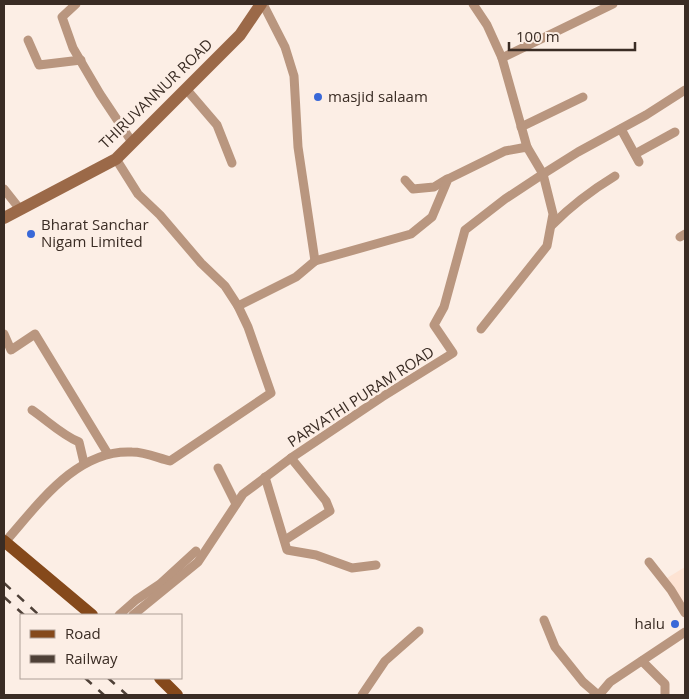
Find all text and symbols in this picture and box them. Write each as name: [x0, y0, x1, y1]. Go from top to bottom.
scale bar: [509, 20, 635, 52]
text: 100 m: [516, 26, 560, 46]
street label: THIRUVANNUR ROAD: [94, 34, 216, 153]
place label: masjid salaam: [328, 86, 428, 106]
marker: masjid salaam: [312, 91, 324, 103]
place label: Bharat Sanchar Nigam Limited: [41, 214, 149, 251]
marker: Bharat Sanchar Nigam Limited: [25, 228, 37, 240]
street label: PARVATHI PURAM ROAD: [283, 341, 438, 451]
place label: halu: [634, 613, 665, 633]
legend: [20, 614, 182, 679]
marker: halu: [669, 618, 681, 630]
text: Road: [65, 623, 101, 643]
text: Railway: [65, 648, 118, 668]

